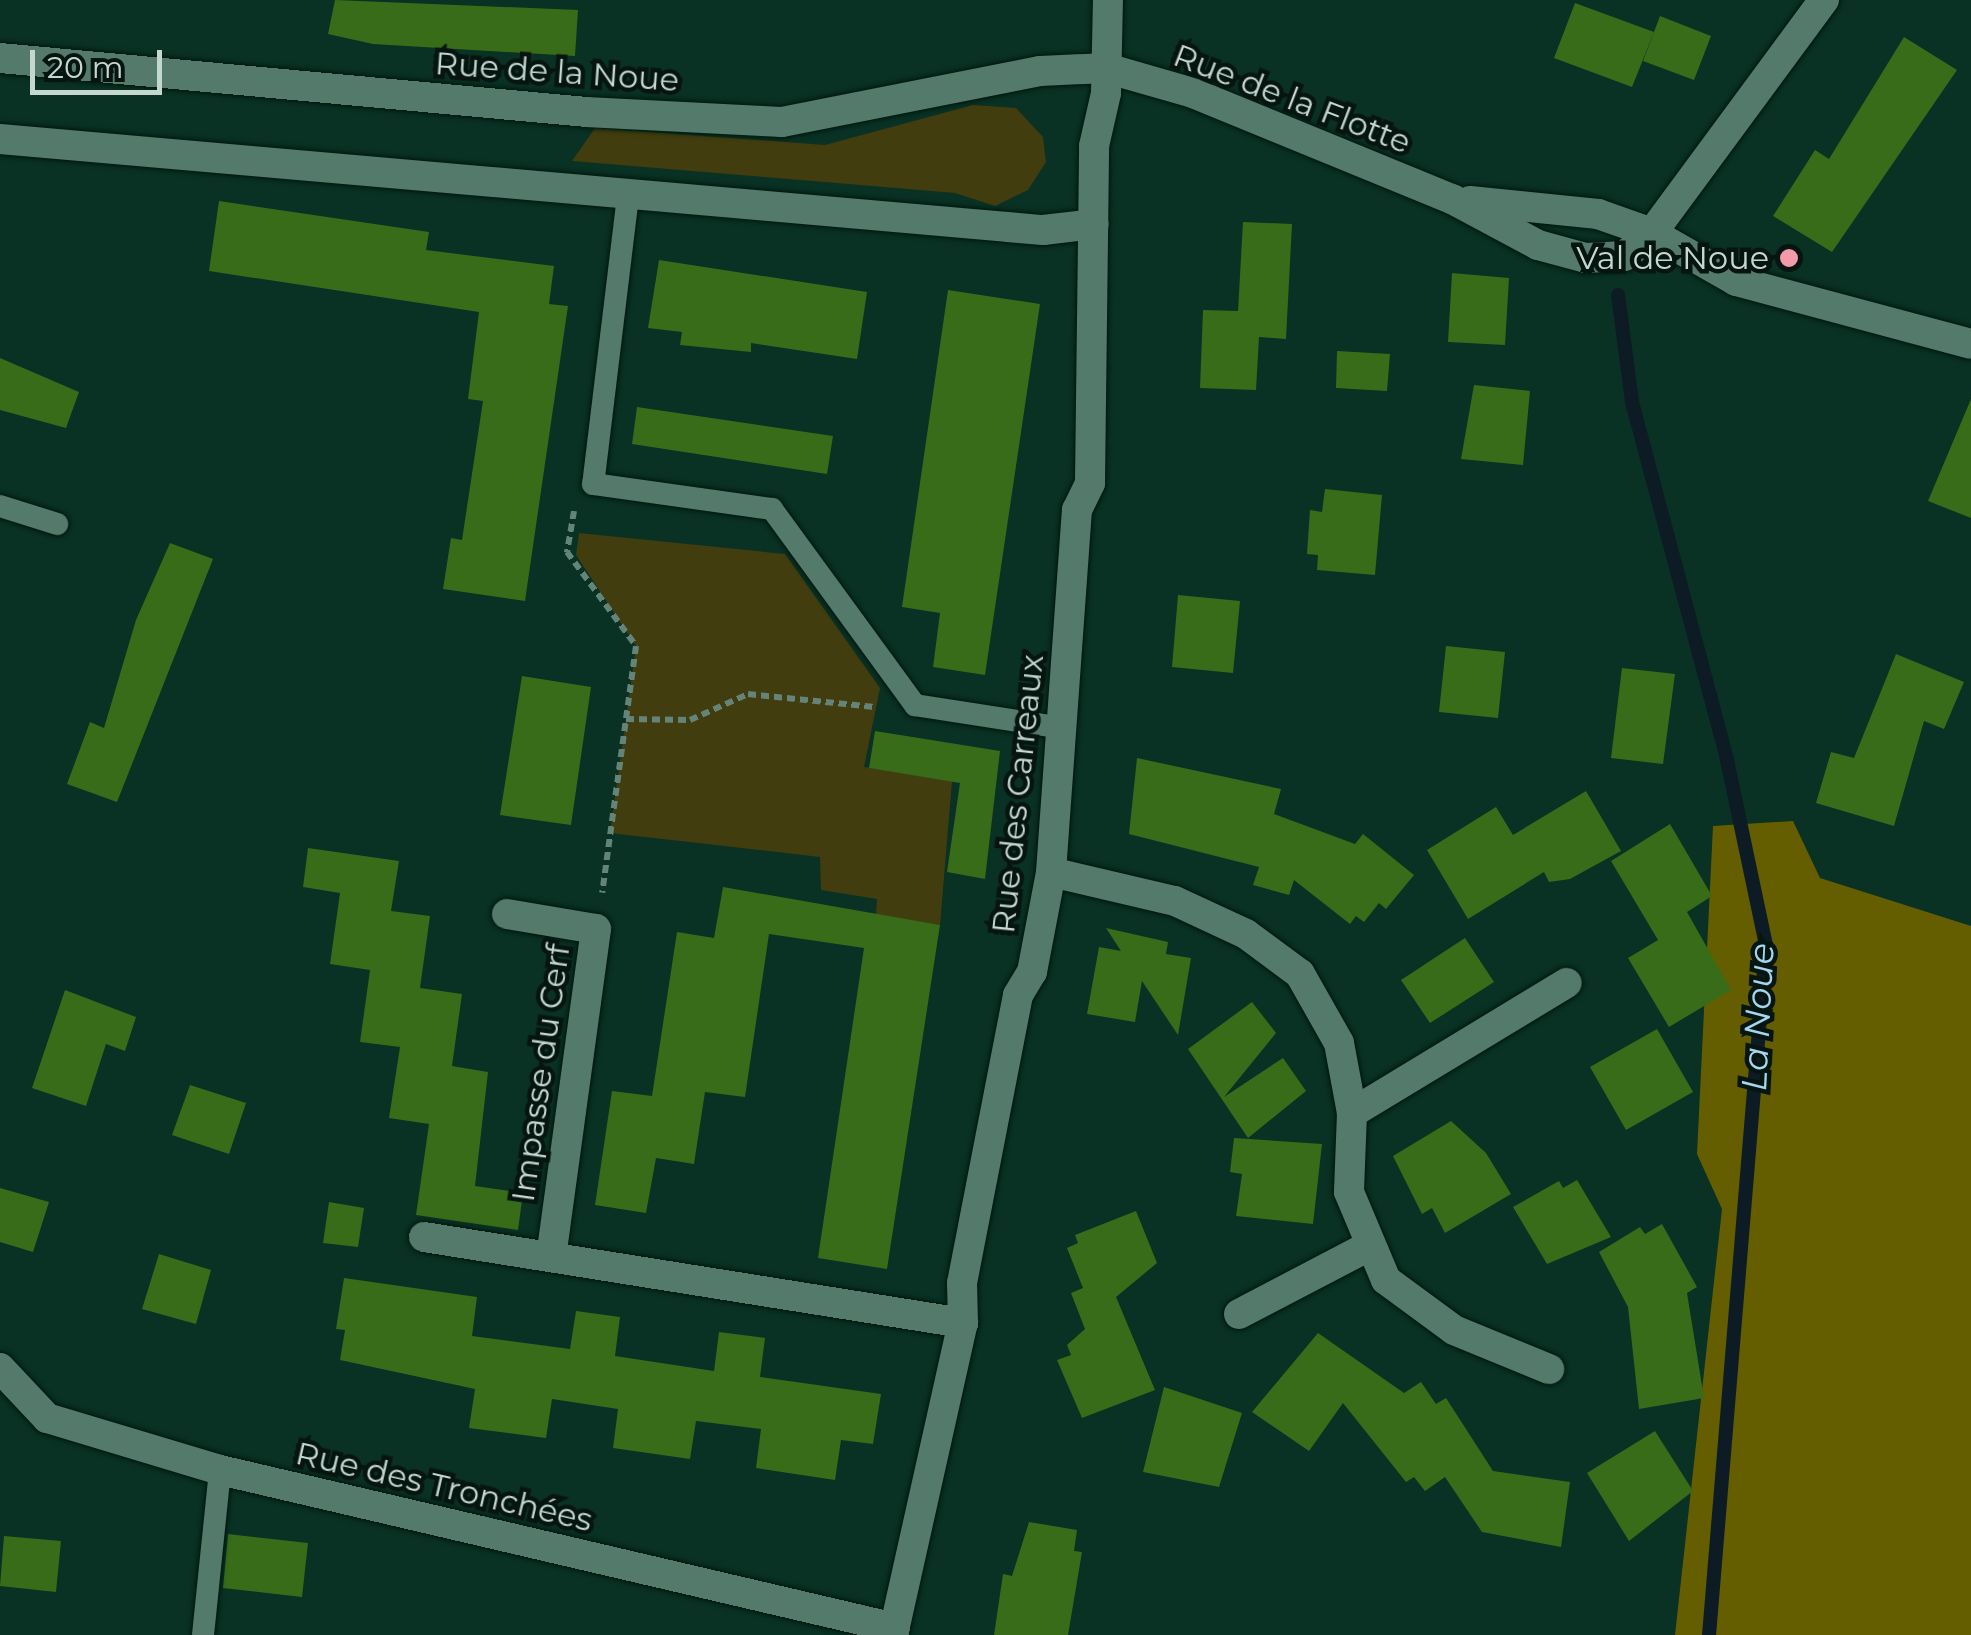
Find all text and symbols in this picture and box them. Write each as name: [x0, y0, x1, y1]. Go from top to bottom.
scale bar: [35, 30, 168, 92]
street label: Rue de la Flotte: [1168, 36, 1416, 162]
street label: Rue de la Noue: [434, 44, 680, 100]
text: 20 m: [47, 49, 124, 86]
place label: Val de Noue: [1576, 239, 1769, 277]
marker: Val de Noue: [1778, 247, 1800, 269]
street label: Rue des Carreaux: [984, 653, 1052, 935]
street label: Impasse du Cerf: [504, 942, 578, 1204]
water label: La Noue: [1733, 942, 1783, 1092]
street label: Rue des Tronchées: [292, 1434, 596, 1540]

